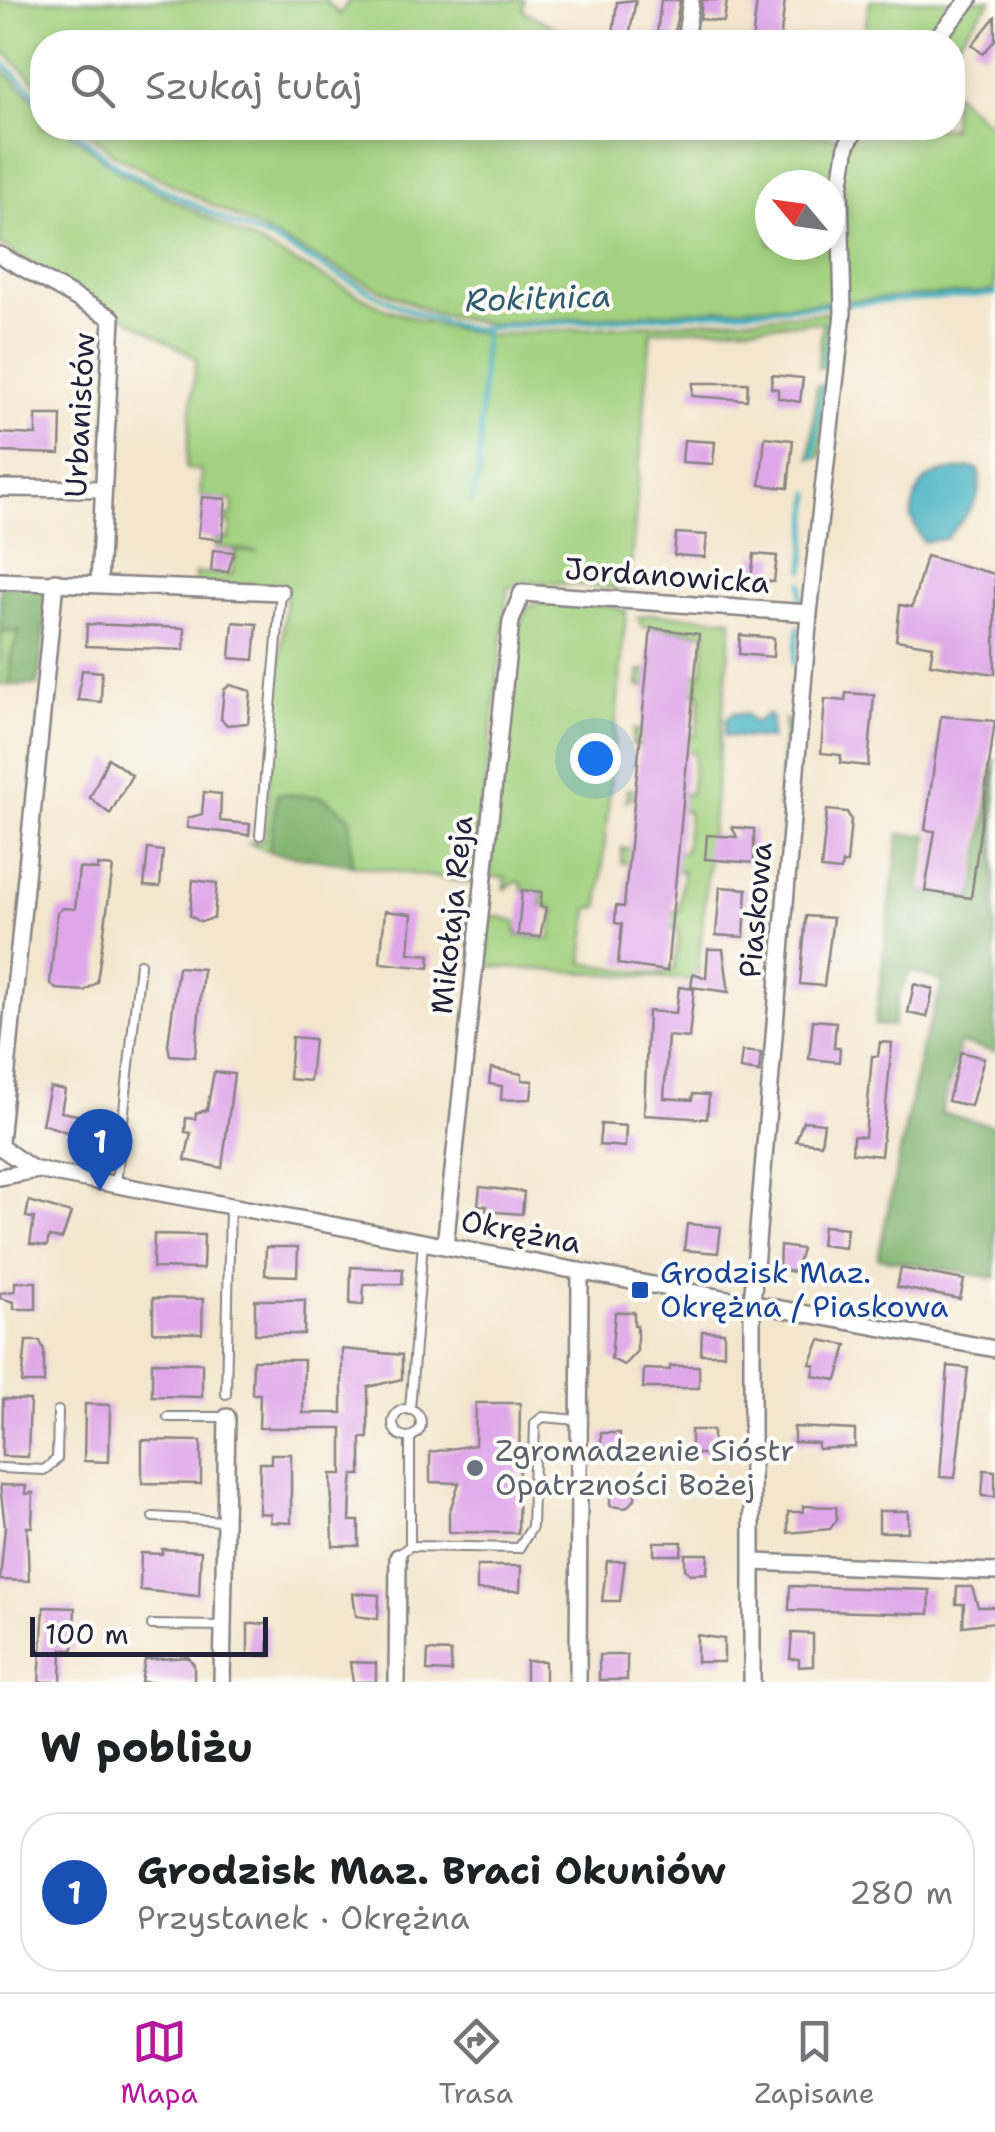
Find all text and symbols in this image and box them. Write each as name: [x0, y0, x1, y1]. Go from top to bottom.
search box: [30, 30, 965, 140]
icon: search: [65, 58, 120, 113]
text: Szukaj tutaj: [145, 60, 362, 111]
north arrow: [755, 170, 845, 260]
water label: Rokitnica: [464, 273, 612, 322]
street label: Urbanistów: [55, 331, 104, 499]
street label: Jordanowicka: [563, 548, 771, 603]
your location: [570, 733, 621, 784]
street label: Mikołaja Reja: [421, 813, 482, 1016]
street label: Piaskowa: [729, 840, 782, 980]
pin: 1: [68, 1108, 132, 1191]
street label: Okrężna: [458, 1200, 585, 1263]
place label: Grodzisk Maz. Okrężna / Piaskowa: [660, 1252, 949, 1327]
marker: Grodzisk Maz. Okrężna / Piaskowa: [629, 1279, 651, 1301]
place label: Zgromadzenie Sióstr Opatrzności Bożej: [495, 1430, 794, 1505]
marker: Zgromadzenie Sióstr Opatrzności Bożej: [464, 1457, 486, 1479]
scale bar: [30, 1612, 268, 1656]
text: 100 m: [45, 1615, 129, 1653]
text: W pobliżu: [40, 1719, 253, 1775]
text: Grodzisk Maz. Braci Okuniów: [137, 1845, 726, 1896]
text: 1: [67, 1871, 82, 1914]
text: 280 m: [849, 1871, 953, 1914]
text: Przystanek · Okrężna: [137, 1896, 470, 1939]
tab: Mapa: [120, 2014, 198, 2112]
tab: Trasa: [439, 2014, 513, 2112]
tab: Zapisane: [754, 2014, 875, 2112]

